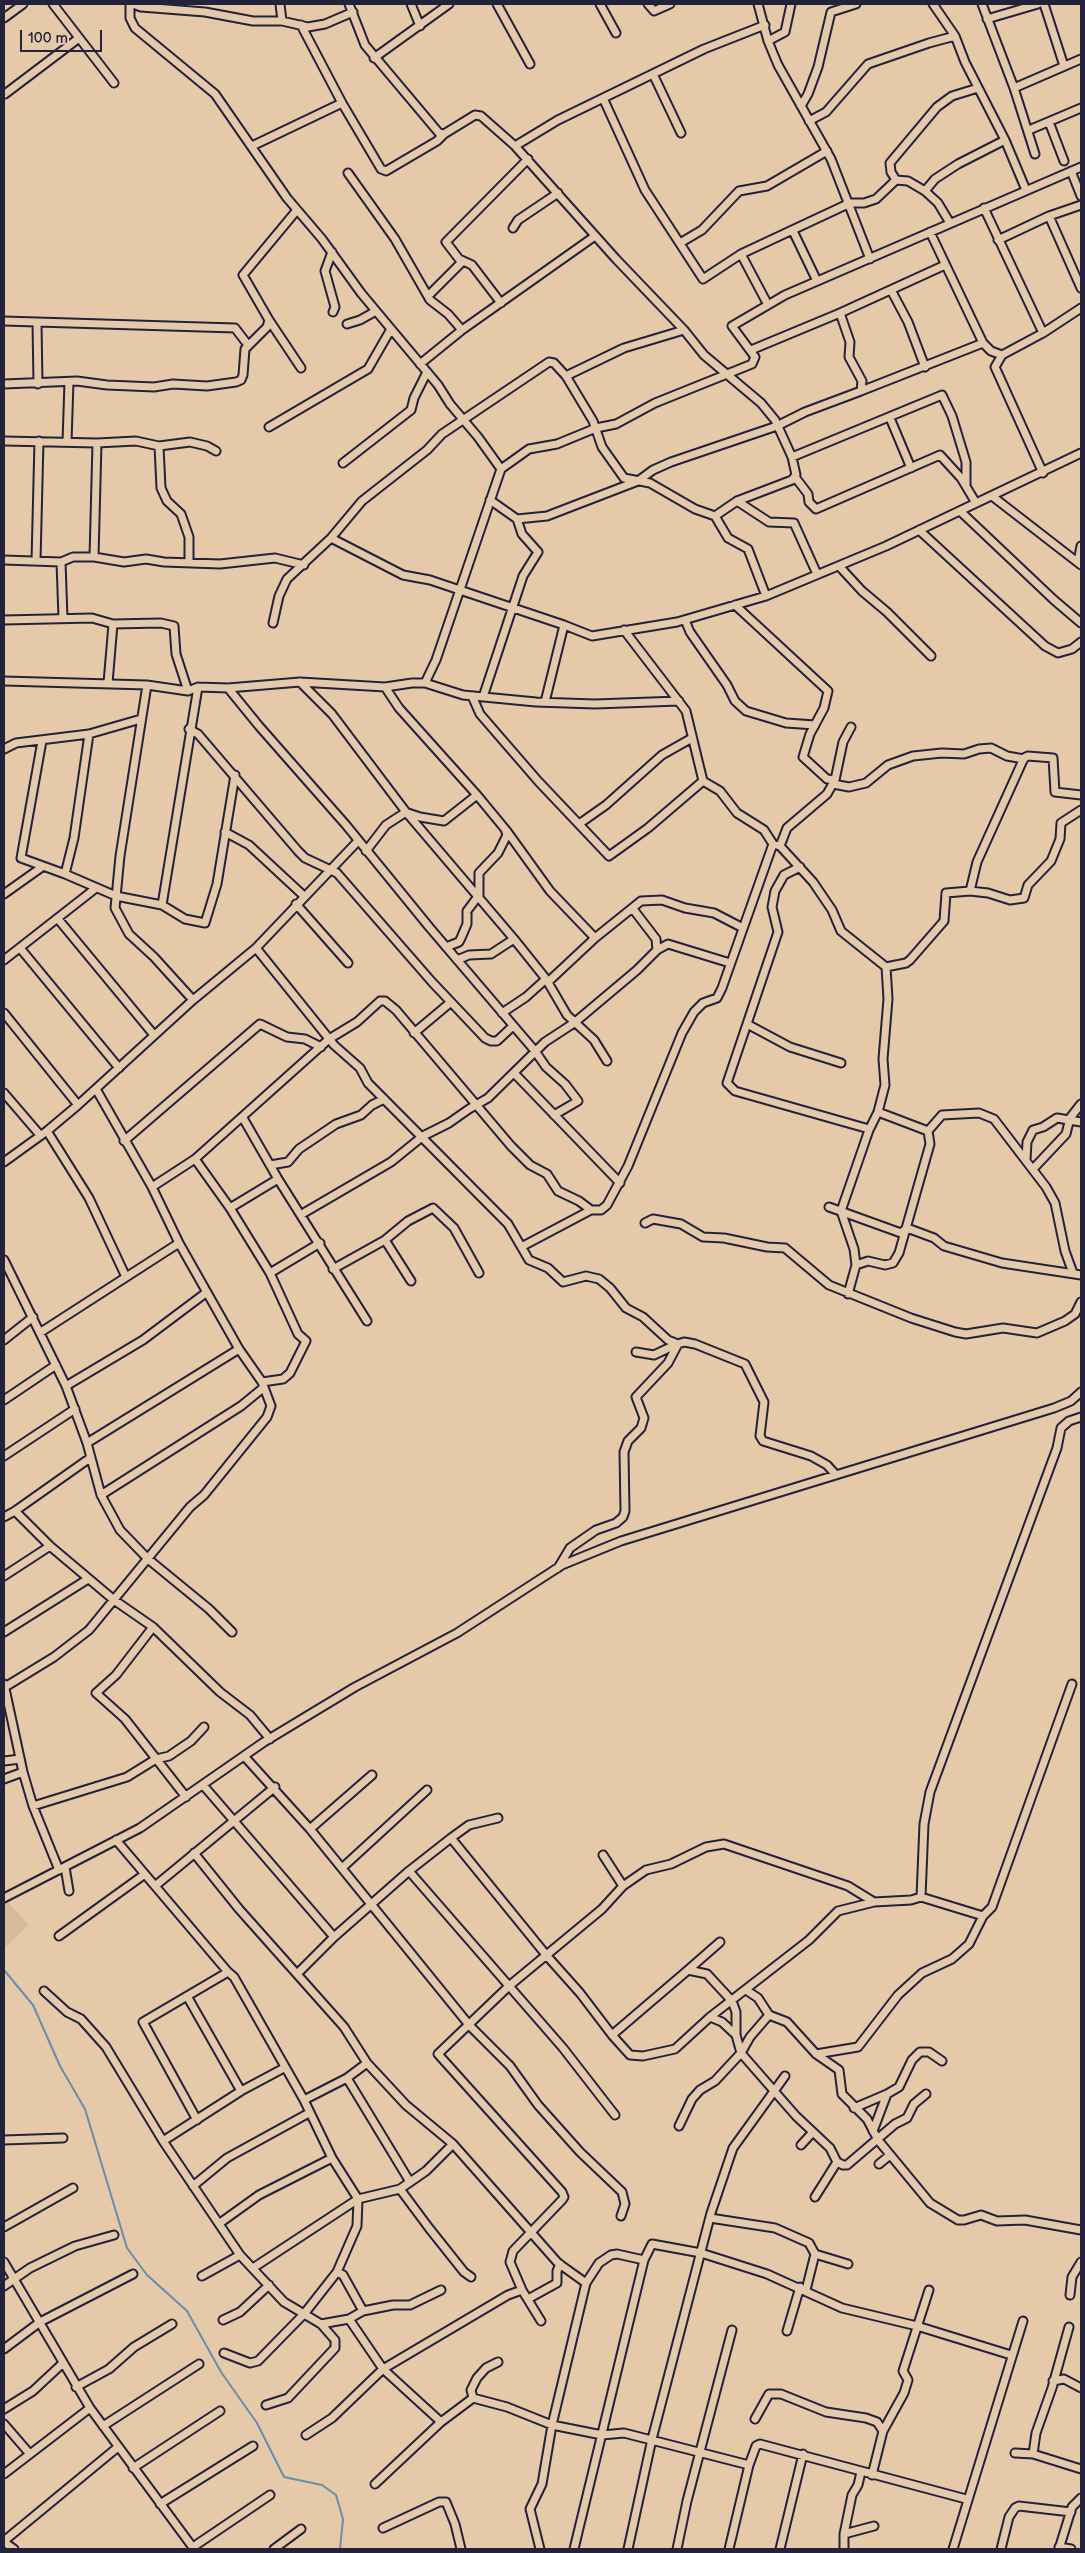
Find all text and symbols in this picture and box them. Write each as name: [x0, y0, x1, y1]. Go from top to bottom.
scale bar: [22, 20, 105, 52]
text: 100 m: [28, 29, 68, 48]

